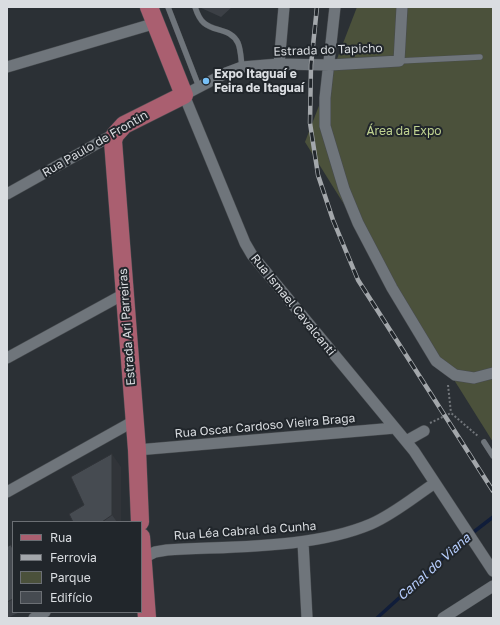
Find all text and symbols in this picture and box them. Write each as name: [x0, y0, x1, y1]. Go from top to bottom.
street label: Estrada do Tapicho: [273, 41, 383, 59]
place label: Expo Itaguaí e Feira de Itaguaí: [214, 67, 304, 95]
marker: Expo Itaguaí e Feira de Itaguaí: [201, 76, 211, 86]
street label: Rua Paulo de Frontin: [40, 108, 150, 180]
park label: Área da Expo: [367, 124, 441, 138]
street label: Rua Ismael Cavalcanti: [248, 251, 338, 359]
street label: Estrada Ari Parreiras: [116, 268, 138, 386]
street label: Rua Oscar Cardoso Vieira Braga: [174, 411, 356, 441]
street label: Rua Léa Cabral da Cunha: [173, 519, 317, 543]
legend: [12, 521, 142, 613]
text: Rua: [50, 530, 72, 545]
water label: Canal do Viana: [394, 530, 474, 604]
text: Ferrovia: [50, 550, 97, 565]
text: Parque: [50, 570, 91, 585]
text: Edifício: [50, 590, 92, 605]

